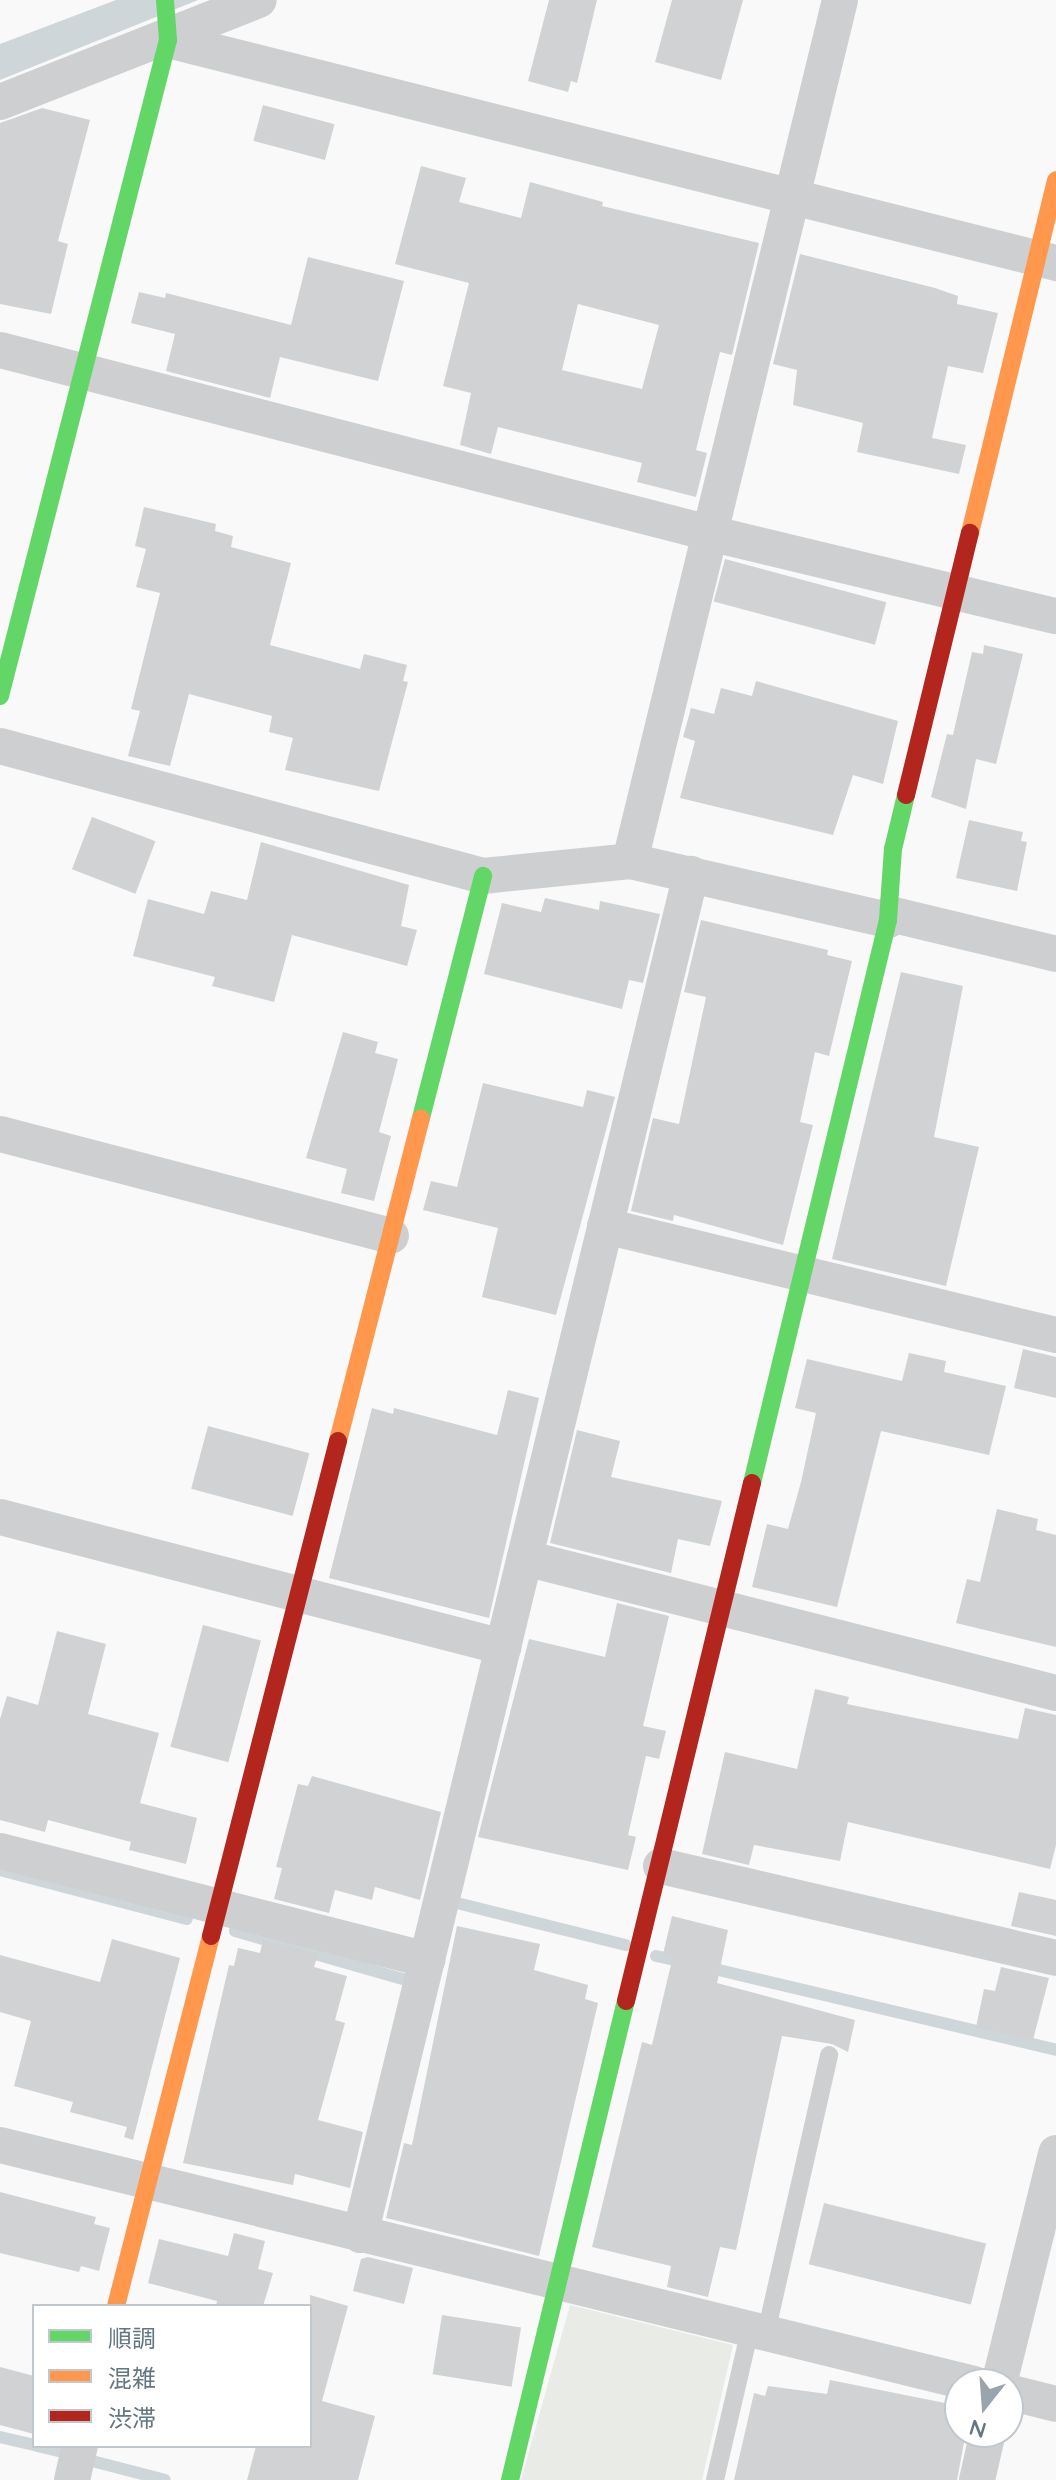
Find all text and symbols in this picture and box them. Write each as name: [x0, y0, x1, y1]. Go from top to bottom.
legend: [32, 2304, 312, 2448]
text: 順調: [108, 2323, 156, 2353]
text: 混雑: [108, 2363, 156, 2393]
north arrow: [944, 2368, 1024, 2448]
text: 渋滞: [108, 2403, 156, 2433]
text: N: [966, 2413, 989, 2445]

